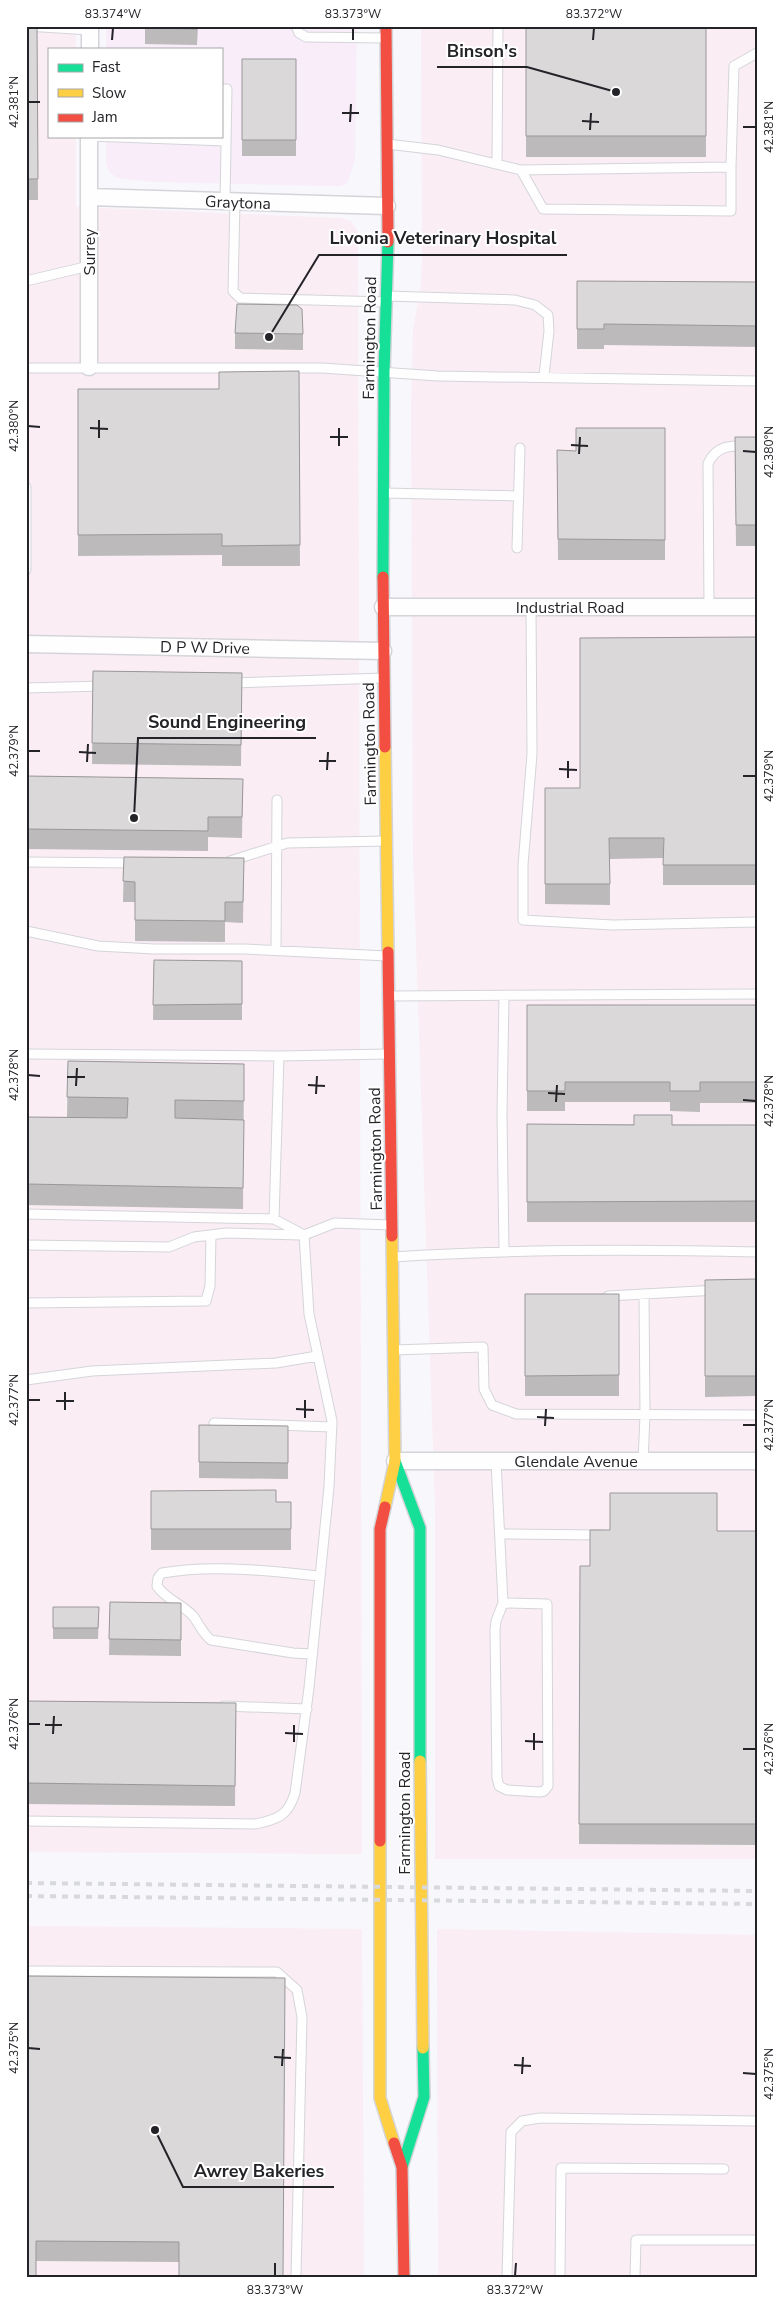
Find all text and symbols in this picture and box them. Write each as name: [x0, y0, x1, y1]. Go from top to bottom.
text: 83.374°W: [85, 6, 141, 22]
text: 83.373°W: [325, 6, 381, 22]
text: 83.372°W: [566, 6, 622, 22]
callout: Binson's: [437, 34, 527, 67]
text: Binson's: [447, 39, 517, 63]
legend: [48, 48, 222, 138]
text: Fast: [92, 57, 121, 77]
text: 42.381°N: [6, 76, 22, 128]
text: Slow: [92, 83, 127, 103]
text: 42.381°N: [761, 101, 777, 153]
text: Jam: [91, 107, 118, 127]
street label: Graytona: [205, 191, 271, 215]
callout: Livonia Veterinary Hospital: [319, 222, 567, 255]
text: Livonia Veterinary Hospital: [329, 226, 557, 250]
street label: Surrey: [79, 228, 101, 275]
street label: Farmington Road: [358, 276, 382, 400]
text: 42.380°N: [6, 400, 22, 452]
text: 42.380°N: [761, 426, 777, 478]
street label: Industrial Road: [516, 597, 624, 619]
street label: D P W Drive: [160, 636, 250, 660]
street label: Farmington Road: [358, 682, 382, 806]
callout: Sound Engineering: [138, 705, 316, 738]
text: Sound Engineering: [148, 710, 306, 734]
text: 42.379°N: [6, 725, 22, 777]
text: 42.379°N: [761, 750, 777, 802]
text: 42.378°N: [6, 1049, 22, 1101]
text: 42.378°N: [761, 1075, 777, 1127]
street label: Farmington Road: [364, 1087, 388, 1211]
text: 42.377°N: [6, 1374, 22, 1426]
text: 42.377°N: [761, 1399, 777, 1451]
street label: Glendale Avenue: [514, 1451, 638, 1473]
text: 42.376°N: [6, 1698, 22, 1750]
text: 42.376°N: [761, 1723, 777, 1775]
street label: Farmington Road: [394, 1751, 416, 1875]
text: 42.375°N: [6, 2022, 22, 2074]
text: 42.375°N: [761, 2048, 777, 2100]
callout: Awrey Bakeries: [183, 2154, 334, 2187]
text: Awrey Bakeries: [194, 2159, 325, 2183]
text: 83.373°W: [247, 2282, 303, 2298]
text: 83.372°W: [487, 2282, 543, 2298]

